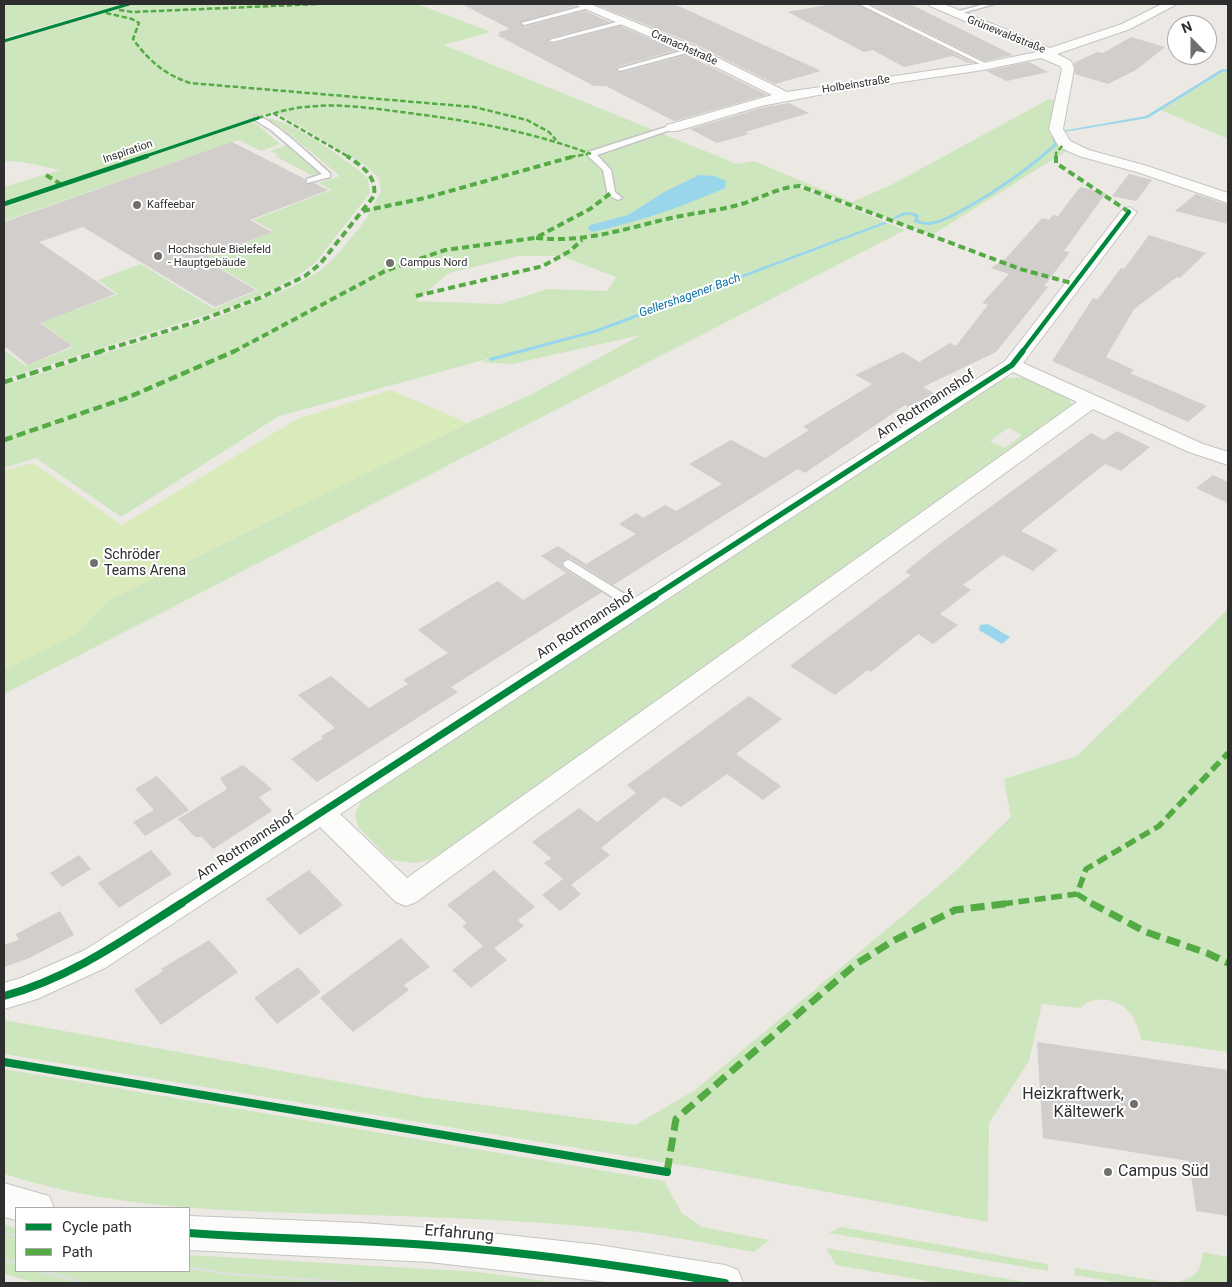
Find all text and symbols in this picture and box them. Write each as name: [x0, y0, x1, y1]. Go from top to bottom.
street label: Grünewaldstraße: [965, 13, 1047, 57]
north arrow: [1167, 15, 1217, 65]
text: N: [1179, 18, 1194, 36]
street label: Cranachstraße: [649, 27, 719, 69]
street label: Holbeinstraße: [821, 73, 891, 97]
street label: Inspiration: [101, 137, 155, 167]
place label: Kaffeebar: [147, 198, 195, 212]
marker: Kaffeebar: [131, 199, 143, 211]
place label: Hochschule Bielefeld - Hauptgebäude: [168, 243, 271, 269]
marker: Hochschule Bielefeld - Hauptgebäude: [152, 250, 164, 262]
place label: Campus Nord: [400, 256, 467, 270]
marker: Campus Nord: [384, 257, 396, 269]
water label: Gellershagener Bach: [637, 271, 743, 321]
street label: Am Rottmannshof: [874, 367, 978, 443]
place label: Schröder Teams Arena: [104, 547, 186, 580]
marker: Schröder Teams Arena: [88, 557, 100, 569]
street label: Am Rottmannshof: [534, 587, 638, 663]
street label: Am Rottmannshof: [194, 808, 298, 884]
place label: Heizkraftwerk, Kältewerk: [1022, 1085, 1124, 1123]
marker: Heizkraftwerk, Kältewerk: [1128, 1098, 1140, 1110]
place label: Campus Süd: [1118, 1162, 1209, 1182]
marker: Campus Süd: [1102, 1166, 1114, 1178]
legend: [15, 1207, 190, 1272]
text: Cycle path: [62, 1218, 132, 1236]
street label: Erfahrung: [423, 1221, 495, 1247]
text: Path: [62, 1243, 93, 1261]

